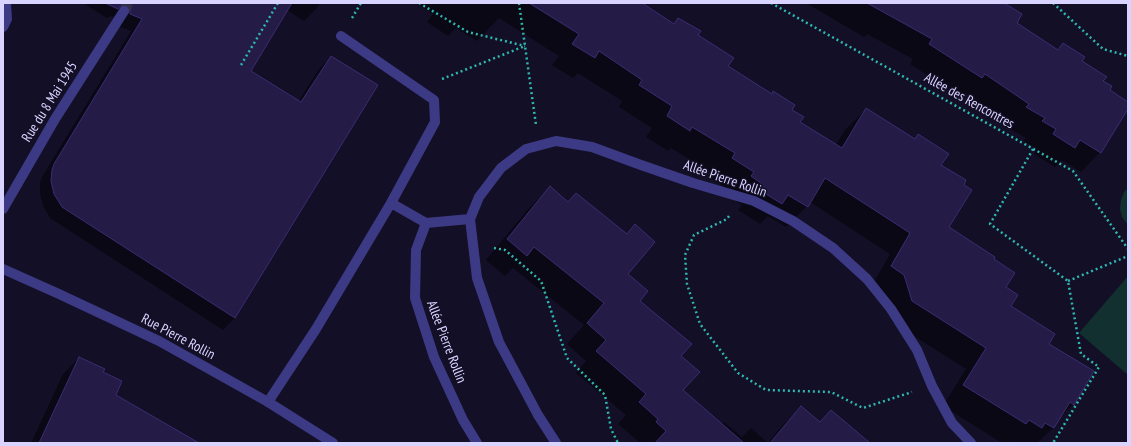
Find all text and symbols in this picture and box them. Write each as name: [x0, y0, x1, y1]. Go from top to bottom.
street label: Rue du 8 Mai 1945: [19, 59, 81, 145]
street label: Allée des Rencontres: [921, 69, 1017, 133]
street label: Allée Pierre Rollin: [681, 157, 769, 201]
street label: Allée Pierre Rollin: [423, 298, 469, 386]
street label: Rue Pierre Rollin: [138, 311, 218, 363]

